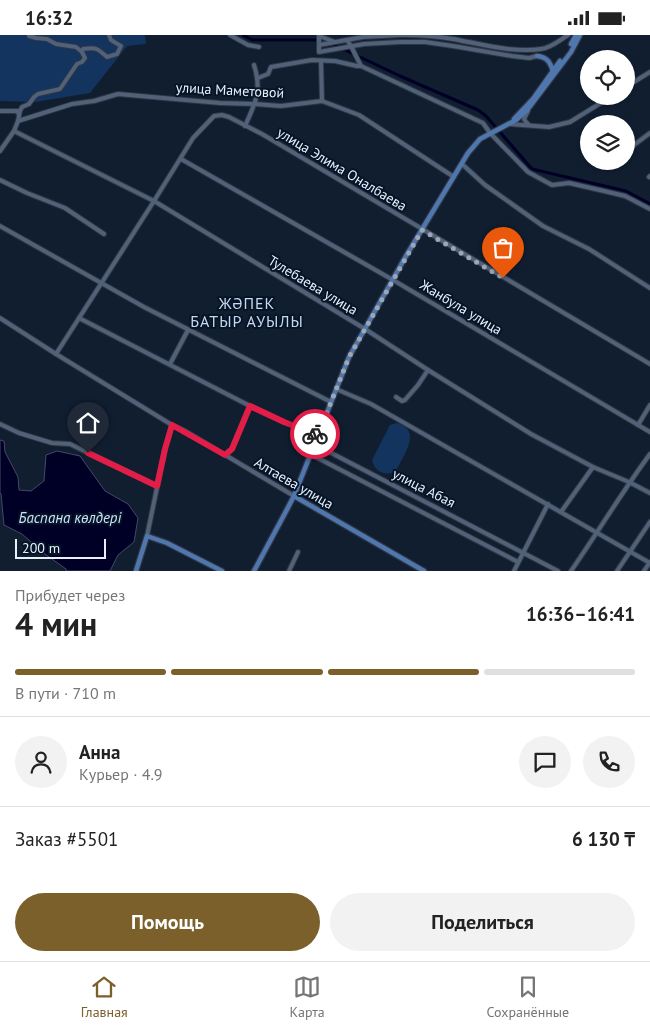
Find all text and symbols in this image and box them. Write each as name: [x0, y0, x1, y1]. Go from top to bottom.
text: 16:32: [25, 6, 73, 30]
map controls: [580, 50, 635, 170]
button: locate: [580, 50, 635, 105]
street label: улица Маметовой: [175, 78, 285, 102]
button: layers: [580, 115, 635, 170]
street label: улица Элима Оналбаева: [274, 123, 410, 215]
pin: [482, 227, 524, 278]
icon: bag: [489, 234, 517, 262]
street label: Тулебаева улица: [265, 251, 361, 319]
street label: Жанбула улица: [416, 275, 505, 339]
district label: ЖӘПЕК БАТЫР АУЫЛЫ: [190, 293, 304, 331]
pin: [67, 402, 109, 453]
icon: home: [74, 409, 102, 437]
courier: [290, 409, 340, 459]
icon: bike: [301, 420, 329, 448]
street label: Алтаева улица: [251, 453, 337, 513]
street label: улица Абая: [390, 464, 458, 512]
water label: Баспана көлдері: [19, 508, 122, 527]
scale bar: [15, 536, 106, 559]
text: 200 m: [22, 539, 60, 557]
text: Прибудет через: [15, 585, 125, 605]
text: 16:36–16:41: [526, 602, 635, 626]
text: 4 мин: [15, 603, 97, 645]
text: В пути · 710 m: [15, 683, 116, 703]
button: person: [15, 736, 67, 788]
button: chat: [519, 736, 571, 788]
button: phone: [583, 736, 635, 788]
text: Анна: [79, 740, 120, 764]
text: Курьер · 4.9: [79, 764, 163, 784]
text: Заказ #5501: [15, 827, 118, 851]
text: 6 130 ₸: [572, 827, 635, 851]
button: Помощь: [15, 893, 320, 951]
button: Поделиться: [330, 893, 635, 951]
tab: Главная: [81, 973, 128, 1021]
tab: Карта: [289, 973, 325, 1021]
tab: Сохранённые: [487, 973, 569, 1021]

